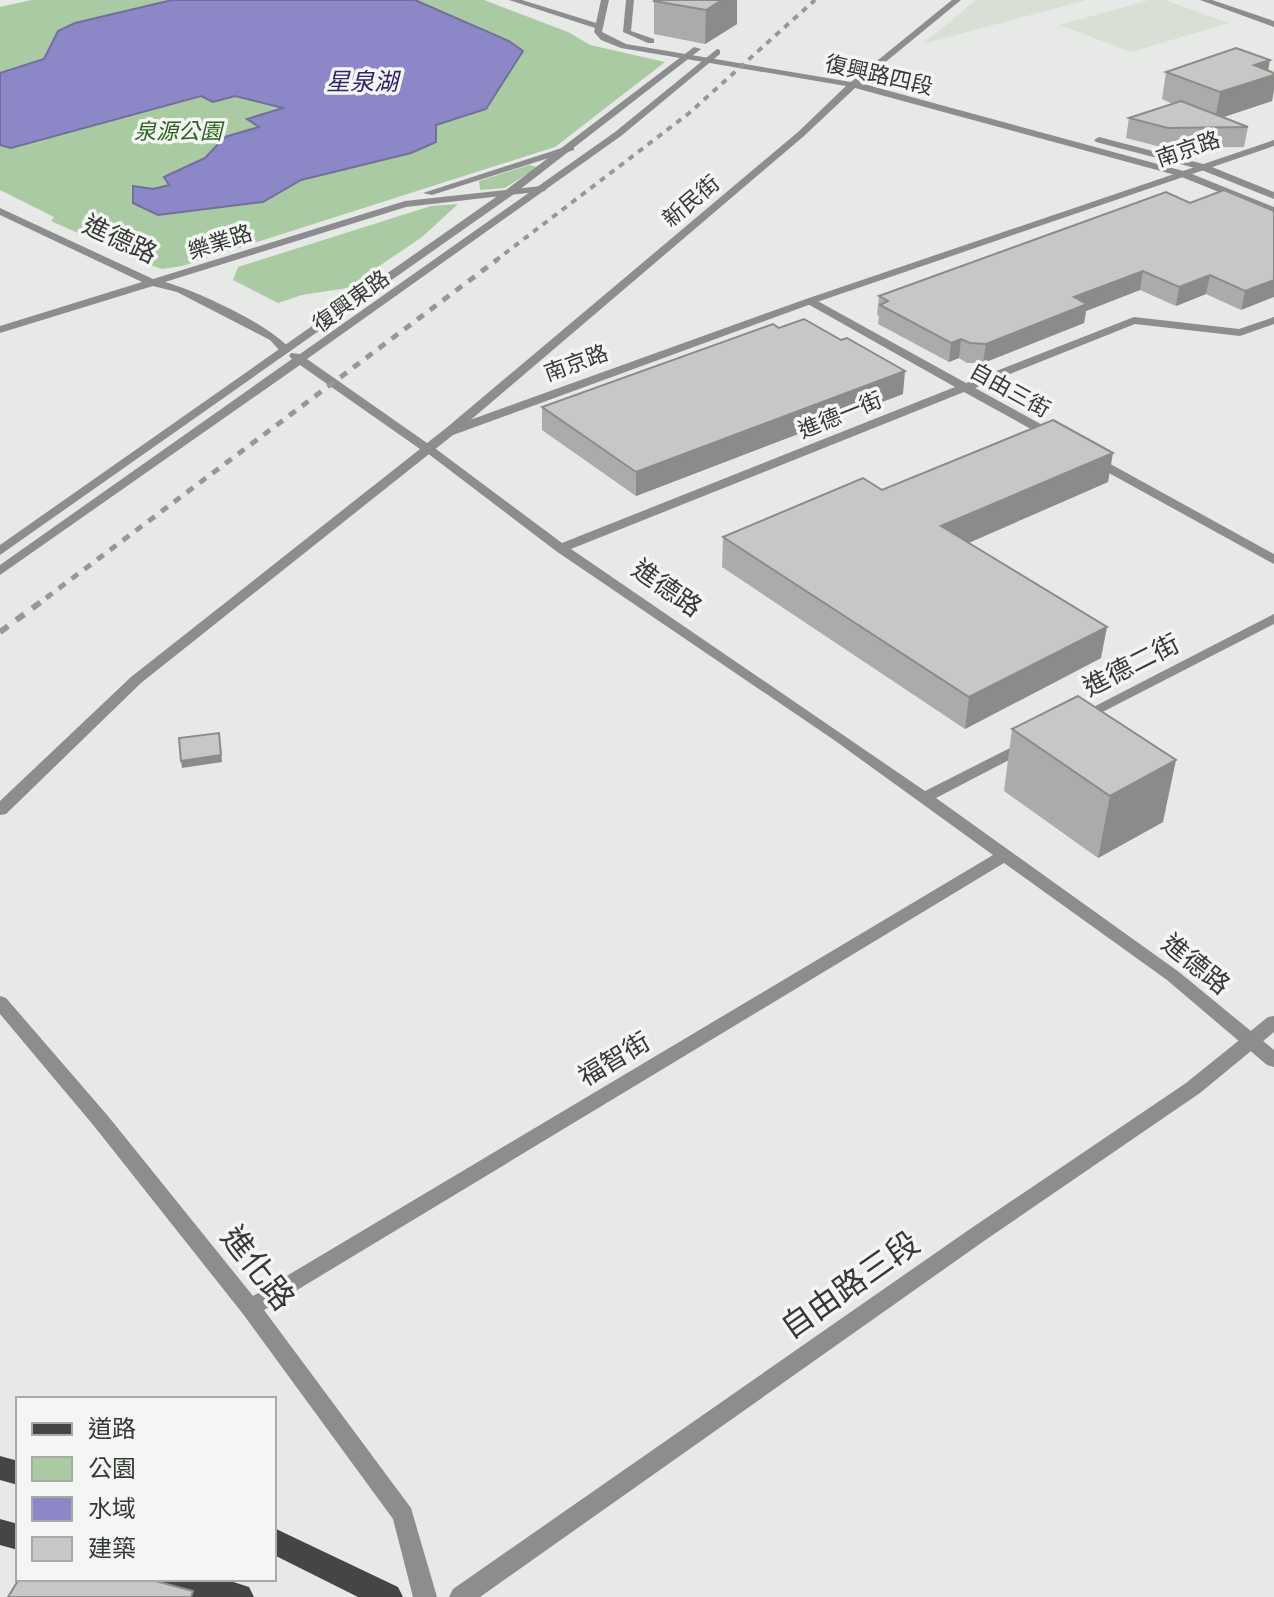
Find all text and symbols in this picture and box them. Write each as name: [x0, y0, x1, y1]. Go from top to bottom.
street label: 復興路四段: [822, 49, 936, 101]
water label: 星泉湖: [326, 67, 402, 96]
park label: 泉源公園: [134, 118, 225, 145]
street label: 南京路: [1152, 125, 1224, 173]
street label: 新民街: [657, 169, 725, 233]
street label: 進德路: [78, 208, 162, 270]
street label: 樂業路: [184, 219, 256, 265]
street label: 復興東路: [307, 264, 395, 338]
street label: 南京路: [540, 339, 612, 387]
street label: 自由三街: [965, 357, 1055, 423]
street label: 進德一街: [794, 386, 886, 444]
street label: 進德路: [626, 553, 708, 623]
street label: 進德二街: [1077, 627, 1185, 703]
street label: 進德路: [1156, 927, 1236, 1001]
street label: 福智街: [572, 1025, 656, 1093]
street label: 進化路: [213, 1218, 303, 1318]
street label: 自由路三段: [774, 1224, 926, 1346]
legend: [16, 1397, 276, 1581]
text: 道路: [88, 1414, 136, 1443]
text: 公園: [88, 1454, 136, 1483]
text: 水域: [88, 1494, 136, 1523]
text: 建築: [88, 1534, 136, 1563]

